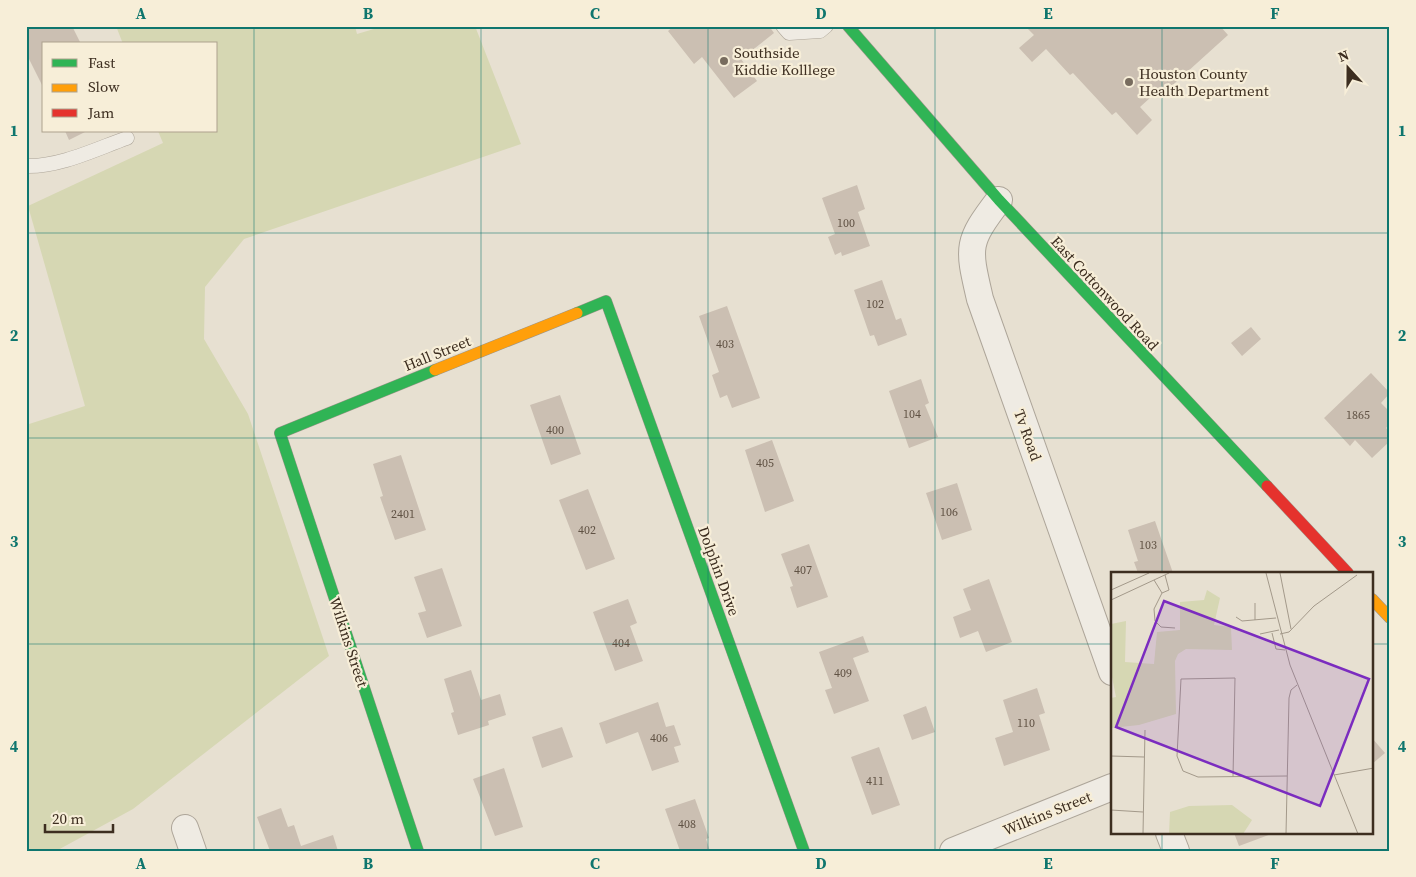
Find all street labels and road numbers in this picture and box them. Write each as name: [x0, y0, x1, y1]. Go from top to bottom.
street label: East Cottonwood Road: [1046, 231, 1164, 355]
street label: Hall Street: [400, 330, 474, 376]
street label: Tv Road: [1009, 406, 1047, 464]
street label: Dolphin Drive: [693, 523, 745, 619]
street label: Wilkins Street: [325, 594, 373, 690]
street label: Wilkins Street: [1000, 786, 1094, 840]

